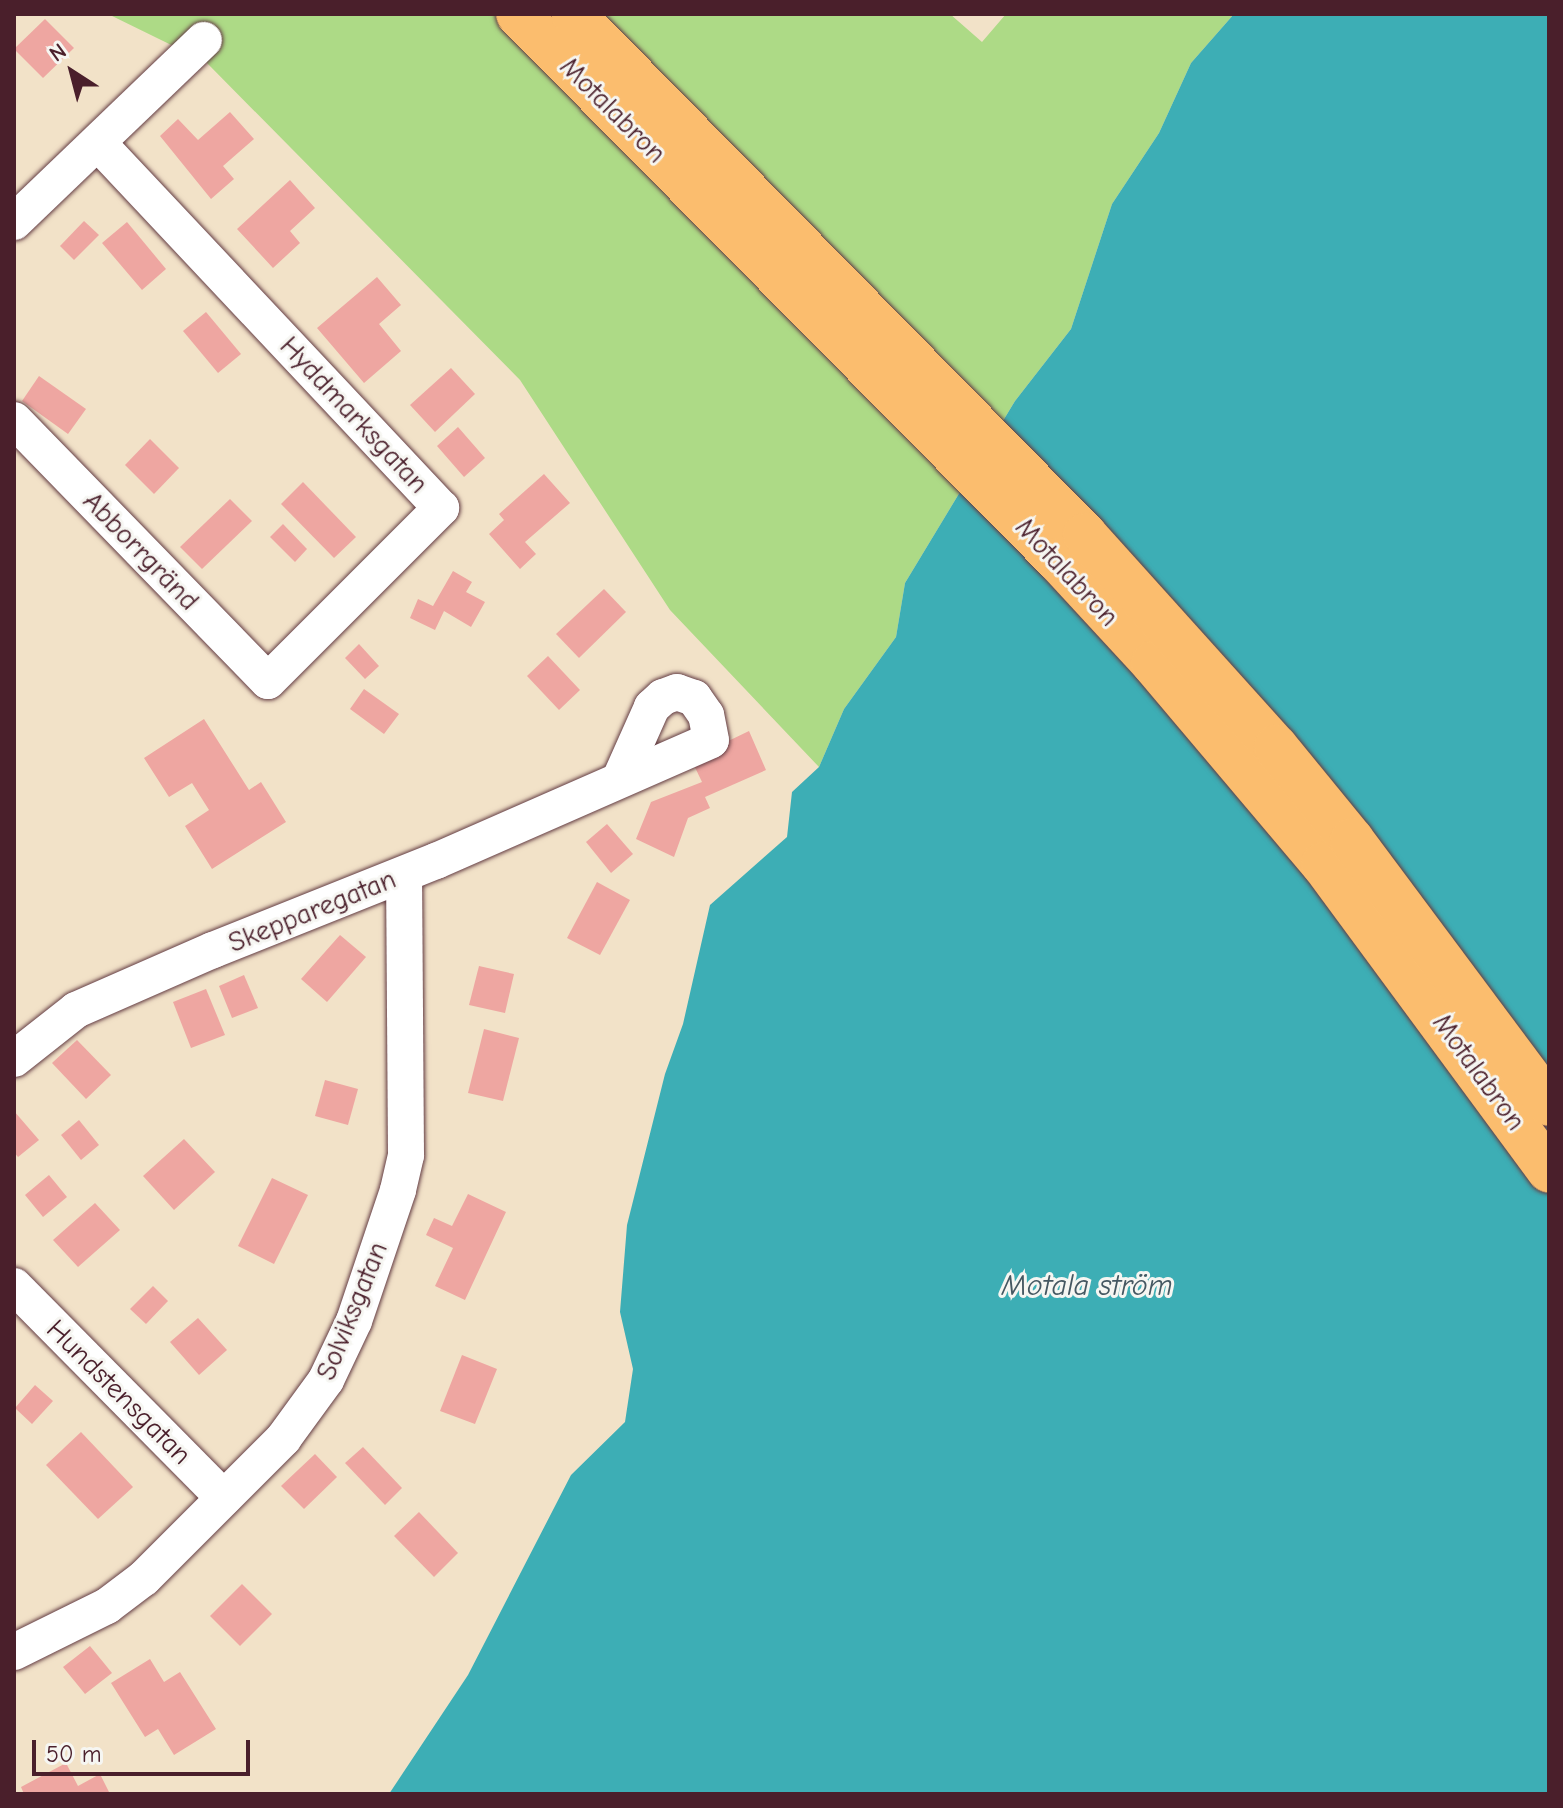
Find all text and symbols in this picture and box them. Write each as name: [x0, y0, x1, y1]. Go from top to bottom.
north arrow: [32, 32, 112, 112]
text: N: [44, 38, 71, 67]
street label: Motalabron: [553, 50, 673, 170]
street label: Hyddmarksgatan: [273, 330, 435, 500]
street label: Abborrgränd: [76, 485, 206, 617]
street label: Motalabron: [1008, 511, 1126, 633]
street label: Skepparegatan: [223, 862, 401, 960]
street label: Motalabron: [1425, 1007, 1533, 1137]
street label: Solviksgatan: [309, 1237, 395, 1385]
water label: Motala ström: [1001, 1268, 1173, 1304]
street label: Hundstensgatan: [40, 1313, 198, 1471]
scale bar: [36, 1724, 254, 1774]
text: 50 m: [46, 1740, 102, 1768]

